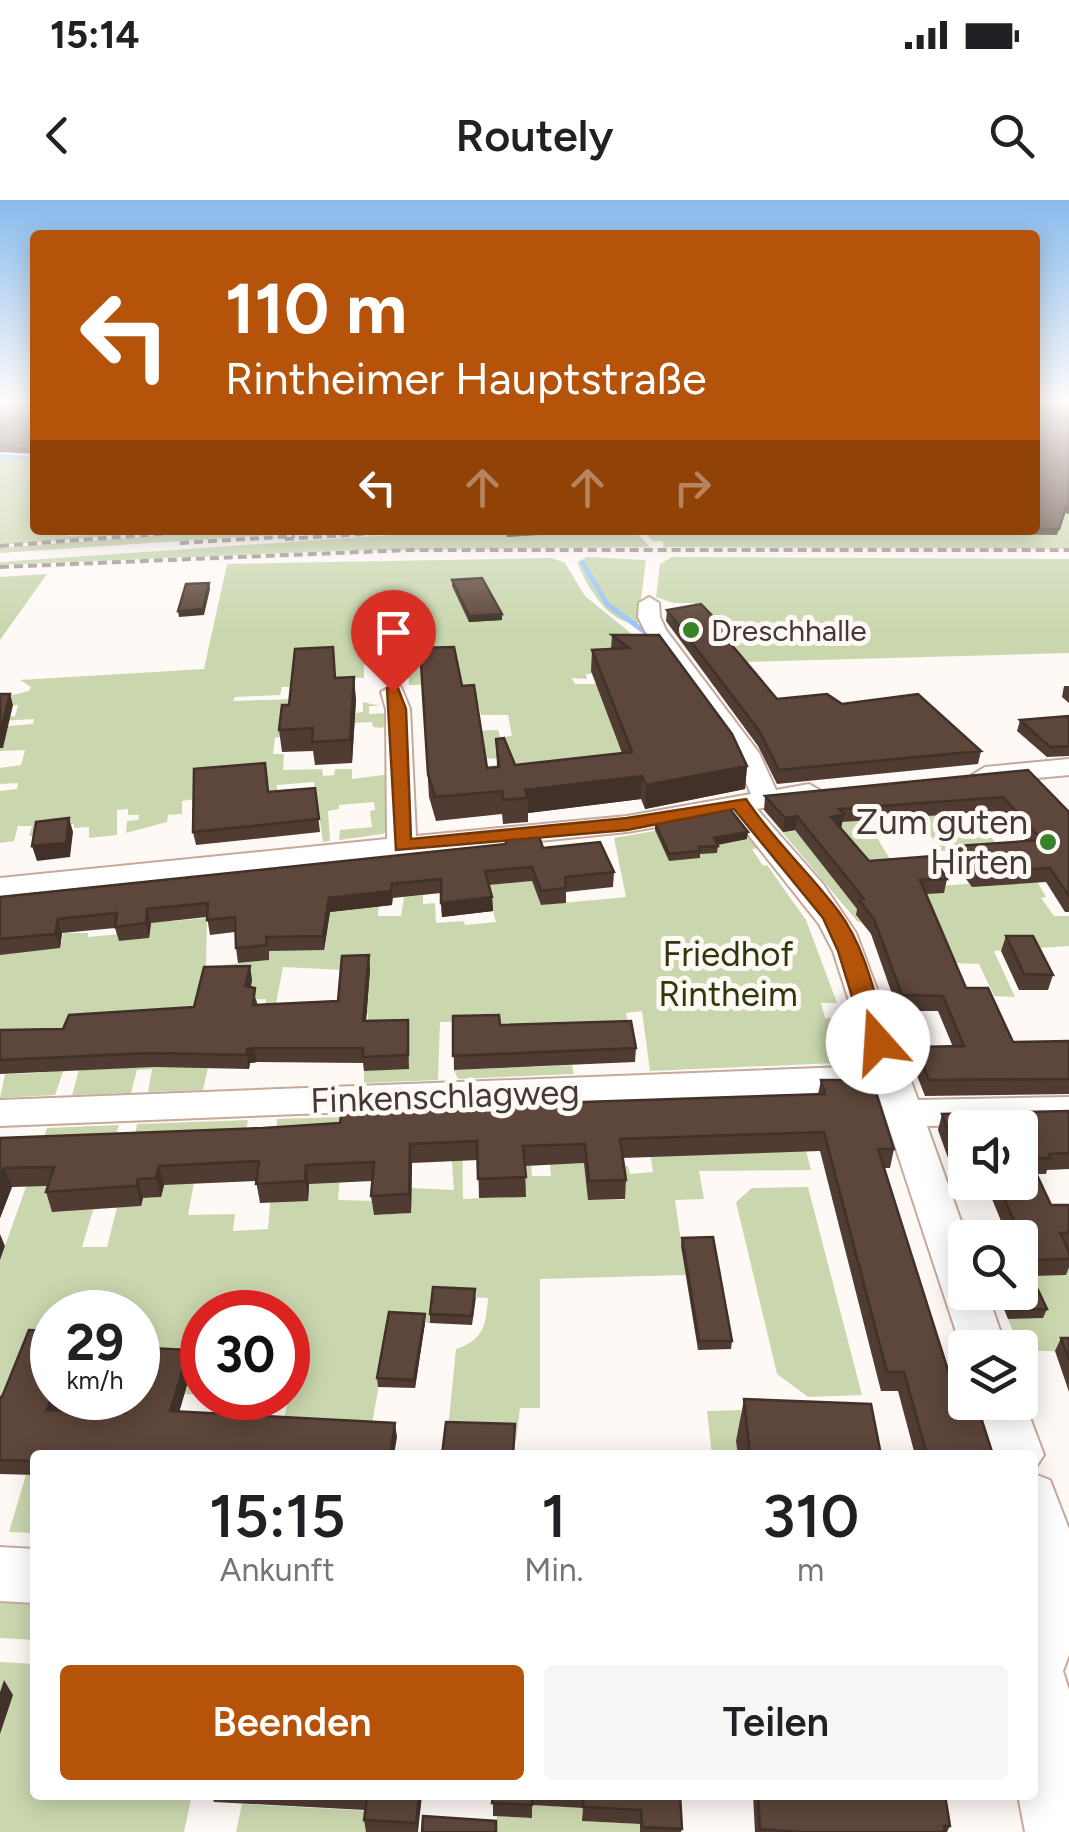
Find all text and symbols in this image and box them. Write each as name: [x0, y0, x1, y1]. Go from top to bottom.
text: 15:14: [50, 12, 140, 58]
icon: back: [30, 108, 85, 163]
text: Routely: [455, 108, 614, 162]
icon: search: [984, 108, 1039, 163]
text: 110 m: [225, 266, 407, 351]
icon: left: [60, 270, 190, 400]
text: Rintheimer Hauptstraße: [225, 351, 707, 405]
icon: left: [350, 460, 405, 515]
icon: ahead: [455, 460, 510, 515]
icon: ahead: [560, 460, 615, 515]
icon: right: [665, 460, 720, 515]
pin: [351, 590, 436, 693]
icon: arrive: [366, 605, 421, 660]
place label: Dreschhalle: [711, 612, 867, 649]
marker: Dreschhalle: [680, 619, 702, 641]
place label: Zum guten Hirten: [856, 801, 1028, 883]
marker: Zum guten Hirten: [1037, 831, 1059, 853]
park label: Friedhof Rintheim: [658, 933, 798, 1015]
position arrow: [826, 990, 930, 1094]
street label: Finkenschlagweg: [310, 1070, 580, 1122]
map controls: [948, 1110, 1038, 1420]
button: sound: [948, 1110, 1038, 1200]
button: search: [948, 1220, 1038, 1310]
speed limit sign: 30: [180, 1290, 310, 1420]
text: 29: [66, 1312, 124, 1373]
button: layers: [948, 1330, 1038, 1420]
text: km/h: [66, 1365, 124, 1395]
text: 15:15: [209, 1480, 345, 1552]
text: 1: [541, 1480, 566, 1552]
text: 310: [762, 1480, 859, 1552]
text: Ankunft: [220, 1551, 334, 1589]
text: Min.: [524, 1551, 583, 1589]
text: m: [797, 1551, 824, 1589]
button: Beenden: [60, 1665, 524, 1780]
button: Teilen: [544, 1665, 1008, 1780]

